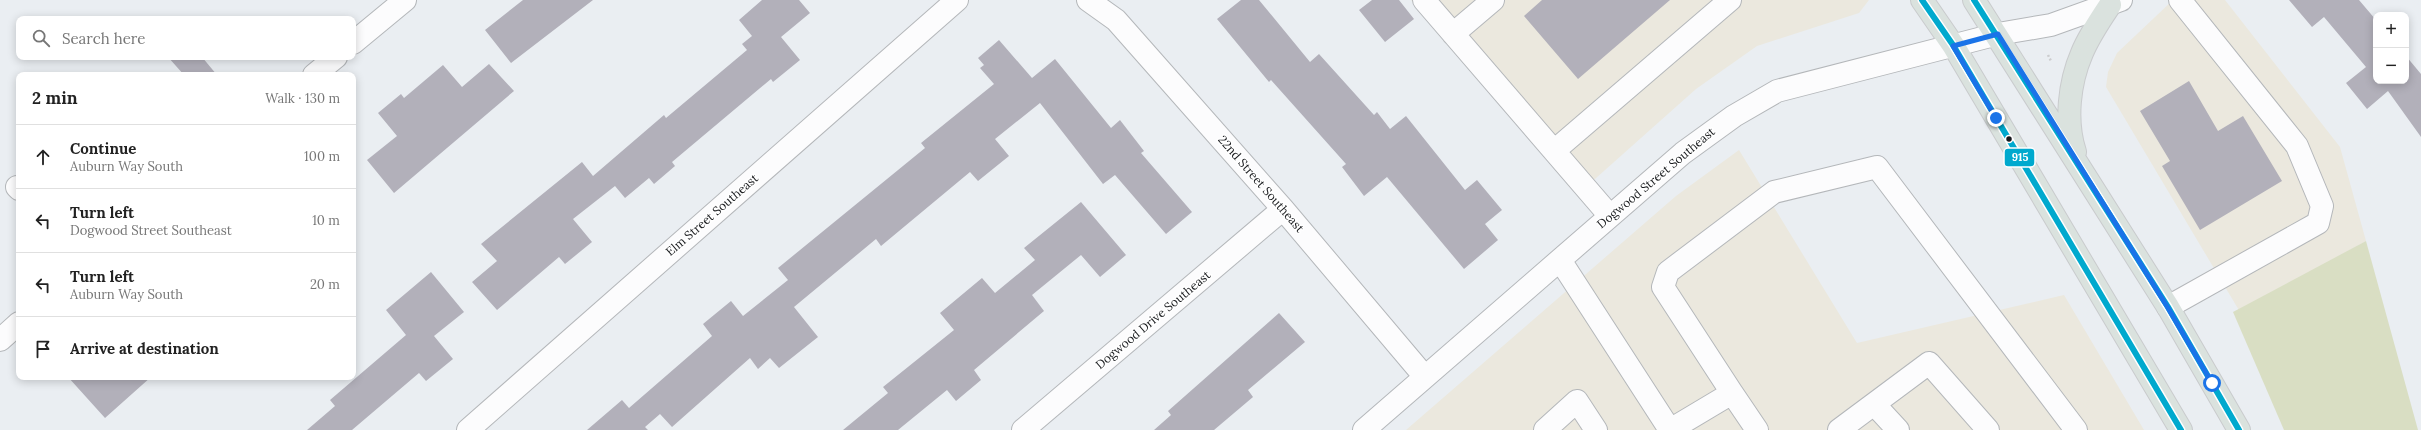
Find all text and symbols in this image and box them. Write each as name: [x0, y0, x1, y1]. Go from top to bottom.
map controls: [2373, 12, 2409, 84]
button: +: [2373, 12, 2409, 48]
search box: [16, 16, 356, 60]
icon: search: [30, 27, 52, 49]
text: Search here: [62, 29, 145, 48]
button: −: [2373, 48, 2409, 84]
text: 2 min: [32, 87, 78, 109]
text: Walk · 130 m: [265, 90, 340, 107]
route end: [1987, 109, 2005, 127]
street label: Dogwood Street Southeast: [1594, 124, 1718, 231]
street label: 22nd Street Southeast: [1215, 132, 1308, 235]
unlabelled marker: [2004, 134, 2014, 144]
text: Continue: [70, 139, 136, 158]
icon: ahead: [32, 146, 54, 168]
text: 100 m: [304, 148, 340, 165]
line badge: 915: [2004, 148, 2035, 167]
text: 915: [2012, 150, 2028, 164]
text: Auburn Way South: [70, 158, 183, 175]
street label: Elm Street Southeast: [662, 170, 761, 259]
text: Turn left: [70, 203, 134, 222]
icon: left: [32, 210, 54, 232]
text: 10 m: [312, 212, 340, 229]
text: Dogwood Street Southeast: [70, 222, 232, 239]
text: Turn left: [70, 267, 134, 286]
street label: Dogwood Drive Southeast: [1092, 267, 1213, 372]
icon: left: [32, 274, 54, 296]
text: 20 m: [310, 276, 340, 293]
text: Auburn Way South: [70, 286, 183, 303]
icon: arrive: [32, 338, 54, 360]
text: Arrive at destination: [70, 339, 219, 358]
route start: [2203, 374, 2221, 392]

